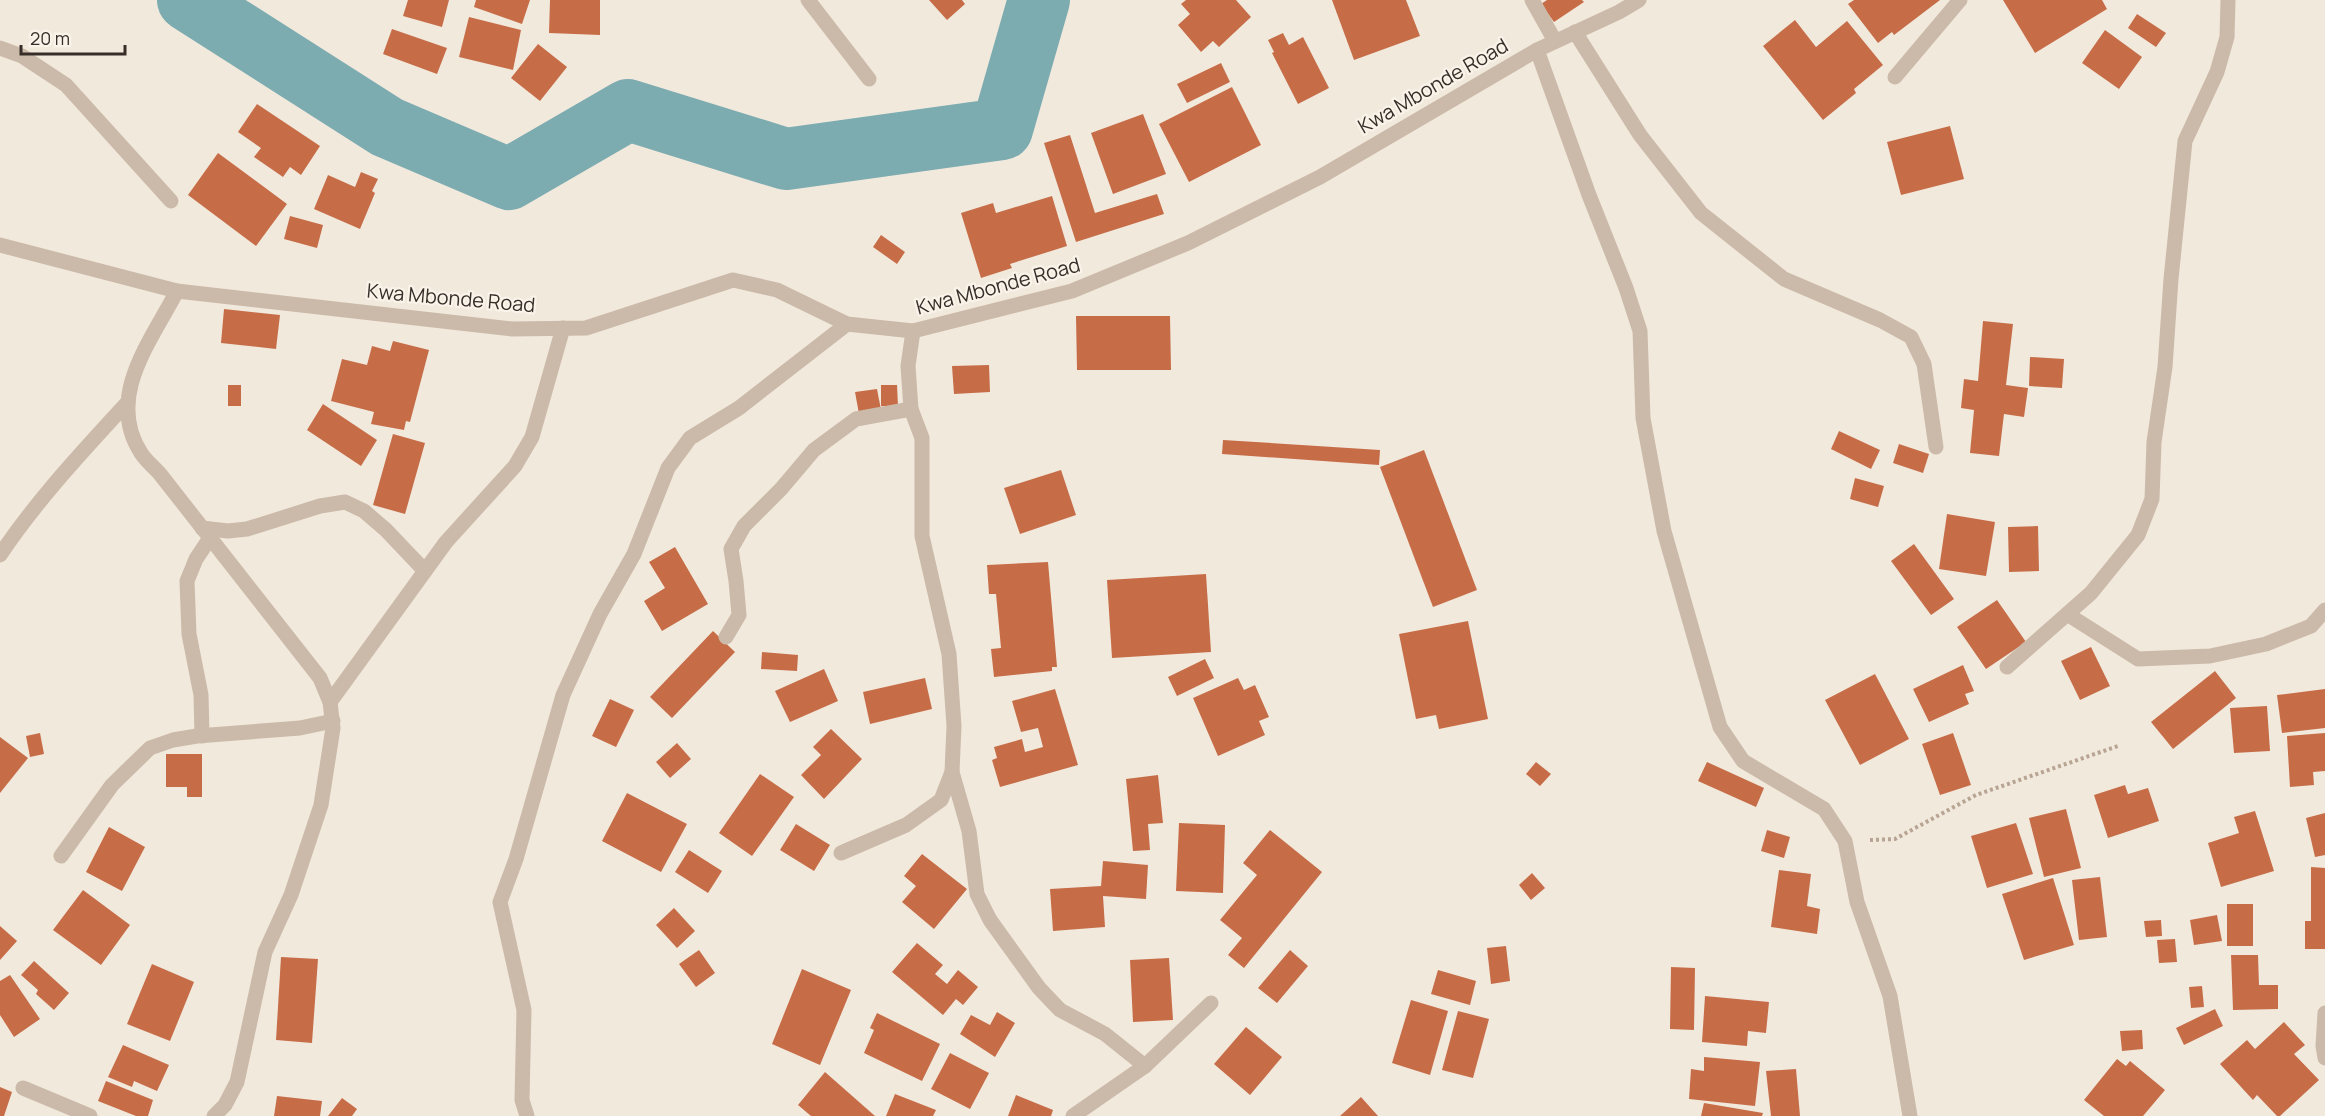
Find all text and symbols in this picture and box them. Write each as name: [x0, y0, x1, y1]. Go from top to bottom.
scale bar: [21, 18, 124, 56]
text: 20 m: [30, 26, 70, 50]
street label: Kwa Mbonde Road: [1353, 32, 1513, 140]
street label: Kwa Mbonde Road: [913, 251, 1083, 320]
street label: Kwa Mbonde Road: [366, 277, 536, 318]

